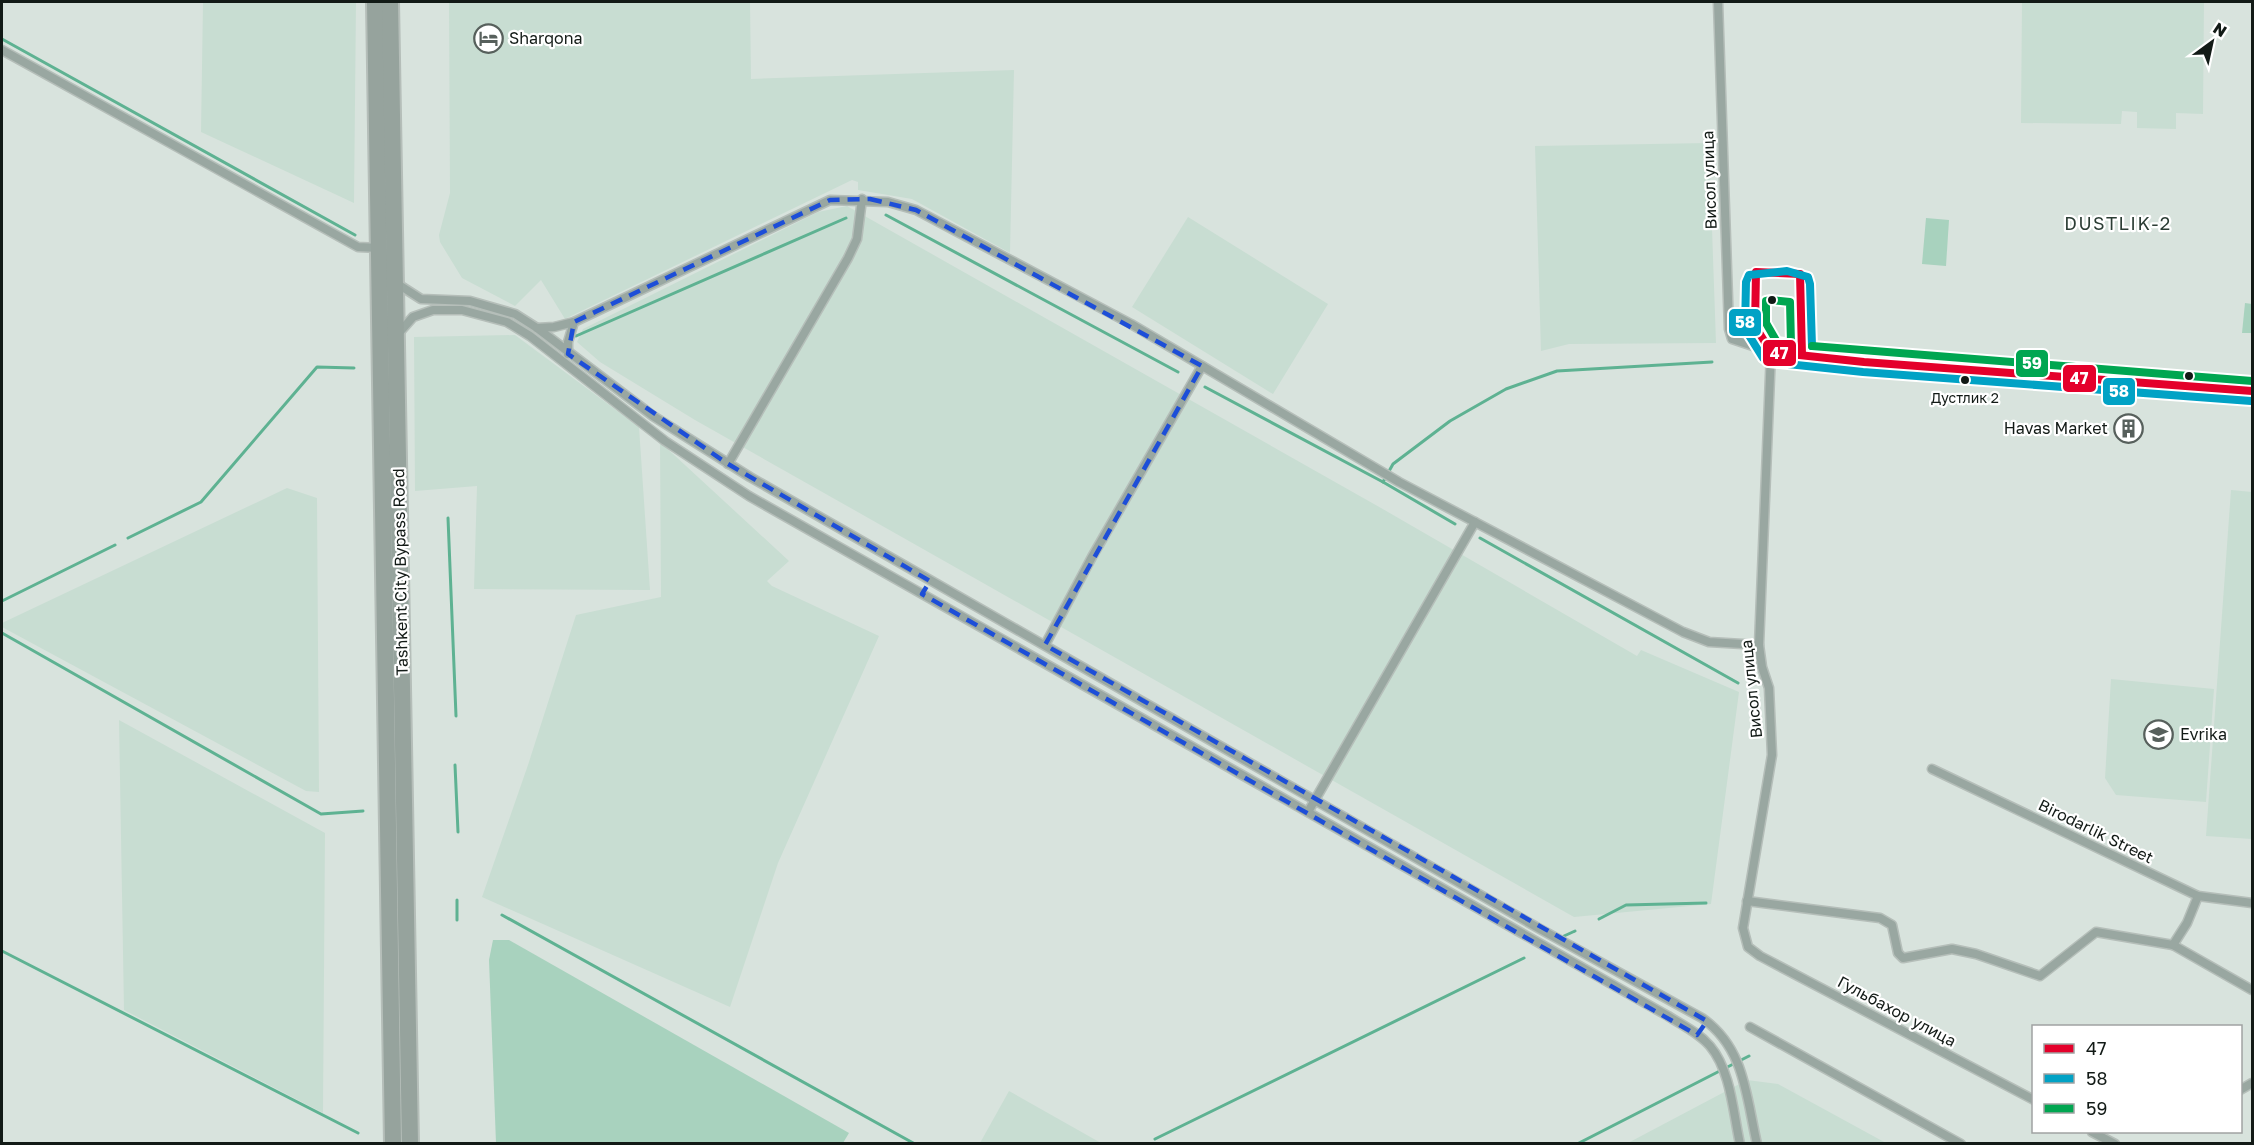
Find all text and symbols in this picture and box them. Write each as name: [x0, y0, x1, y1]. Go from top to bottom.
north arrow: [2182, 12, 2242, 72]
text: N: [2210, 18, 2231, 41]
hotel icon: Sharqona: [472, 22, 504, 54]
place label: Sharqona: [509, 28, 583, 48]
street label: Висол улица: [1697, 130, 1721, 230]
district label: DUSTLIK-2: [2064, 212, 2172, 234]
unlabelled marker: [1766, 294, 1778, 306]
line badge: 58: [1728, 308, 1762, 337]
text: 58: [1735, 312, 1755, 332]
line badge: 47: [1762, 339, 1797, 367]
text: 47: [1770, 343, 1789, 363]
line badge: 59: [2015, 349, 2049, 378]
text: 59: [2022, 353, 2042, 373]
line badge: 47: [2062, 364, 2097, 393]
text: 47: [2070, 368, 2089, 388]
unlabelled marker: [2183, 370, 2195, 382]
marker: Дустлик 2: [1959, 374, 1971, 386]
line badge: 58: [2102, 377, 2136, 406]
text: 58: [2109, 381, 2129, 401]
place label: Дустлик 2: [1931, 389, 1999, 406]
building icon: Havas Market: [2113, 412, 2145, 444]
place label: Havas Market: [2004, 418, 2108, 438]
street label: Tashkent City Bypass Road: [388, 468, 412, 676]
street label: Висол улица: [1736, 639, 1766, 739]
school or university icon: Evrika: [2143, 718, 2175, 750]
place label: Evrika: [2180, 724, 2227, 744]
street label: Birodarlik Street: [2035, 794, 2157, 868]
street label: Гульбахор улица: [1834, 971, 1960, 1051]
legend: [2032, 1025, 2242, 1133]
text: 47: [2086, 1037, 2107, 1059]
text: 58: [2086, 1067, 2107, 1089]
text: 59: [2086, 1097, 2107, 1119]

